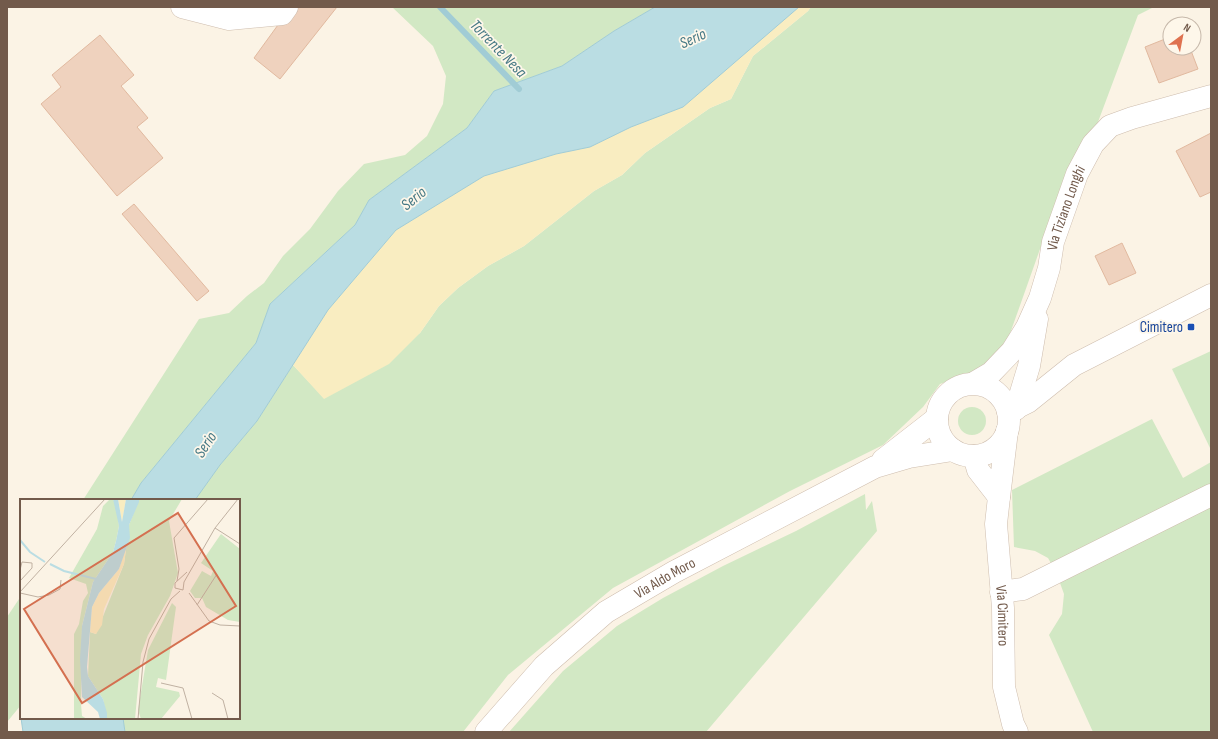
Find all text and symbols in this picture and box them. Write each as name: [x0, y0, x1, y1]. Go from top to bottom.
water label: Torrente Nesa: [466, 16, 531, 82]
north arrow: [1162, 16, 1202, 56]
text: N: [1181, 21, 1193, 35]
water label: Serio: [677, 25, 710, 53]
street label: Via Tiziano Longhi: [1042, 162, 1089, 252]
water label: Serio: [398, 183, 431, 215]
place label: Cimitero: [1140, 318, 1183, 337]
marker: Cimitero: [1186, 322, 1196, 332]
water label: Serio: [191, 428, 222, 461]
inset map: [20, 499, 240, 719]
street label: Via Aldo Moro: [631, 553, 699, 603]
street label: Via Cimitero: [992, 584, 1013, 646]

